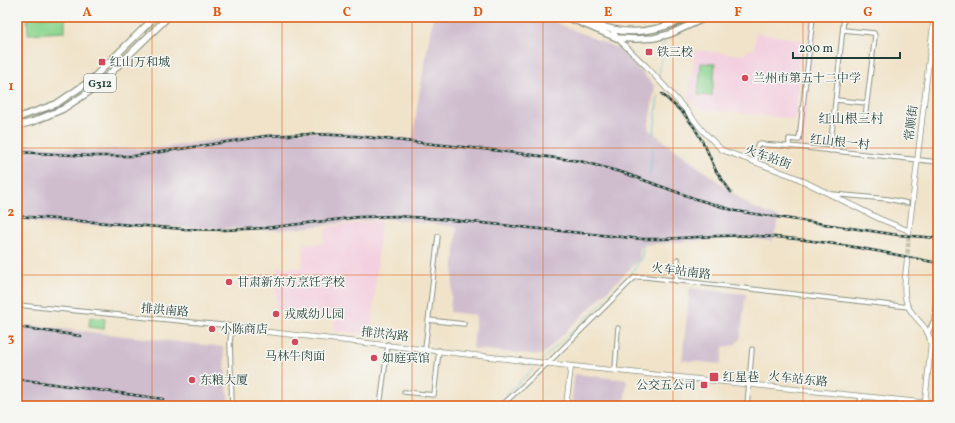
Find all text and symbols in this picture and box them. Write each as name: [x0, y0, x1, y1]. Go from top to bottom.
text: A: [82, 4, 92, 22]
text: B: [213, 4, 222, 22]
text: C: [343, 4, 351, 22]
text: D: [473, 4, 483, 22]
text: E: [604, 4, 612, 22]
text: F: [734, 4, 742, 22]
text: G: [863, 4, 873, 22]
scale bar: [793, 34, 900, 60]
text: 200 m: [799, 41, 833, 57]
place label: 铁三校: [657, 45, 693, 61]
marker: 铁三校: [644, 47, 654, 57]
place label: 红山万和城: [110, 55, 170, 71]
marker: 红山万和城: [97, 57, 107, 67]
place label: 兰州市第五十二中学: [753, 71, 861, 87]
marker: 兰州市第五十二中学: [740, 73, 750, 83]
road number: G312: [84, 74, 116, 92]
text: 1: [8, 78, 14, 96]
street label: 常顺街: [902, 103, 922, 142]
district label: 红山根三村: [818, 111, 884, 129]
street label: 红山根一村: [809, 132, 871, 154]
street label: 火车站街: [742, 142, 794, 174]
text: 2: [8, 204, 15, 222]
street label: 火车站南路: [650, 260, 712, 284]
place label: 甘肃新东方烹饪学校: [237, 275, 345, 291]
marker: 甘肃新东方烹饪学校: [224, 277, 234, 287]
street label: 排洪南路: [140, 301, 190, 321]
place label: 戎威幼儿园: [284, 307, 344, 323]
marker: 戎威幼儿园: [271, 309, 281, 319]
place label: 小陈商店: [220, 322, 268, 338]
marker: 小陈商店: [207, 324, 217, 334]
street label: 排洪沟路: [360, 325, 410, 345]
text: 3: [8, 330, 15, 348]
marker: 马林牛肉面: [290, 337, 300, 347]
place label: 马林牛肉面: [265, 349, 325, 365]
place label: 如庭宾馆: [382, 351, 430, 367]
marker: 如庭宾馆: [369, 353, 379, 363]
street label: 火车站东路: [767, 369, 829, 391]
place label: 红星巷: [723, 370, 759, 386]
marker: 红星巷: [708, 371, 720, 383]
place label: 东粮大厦: [200, 373, 248, 389]
marker: 东粮大厦: [187, 375, 197, 385]
place label: 公交五公司: [636, 378, 696, 394]
marker: 公交五公司: [699, 380, 709, 390]

